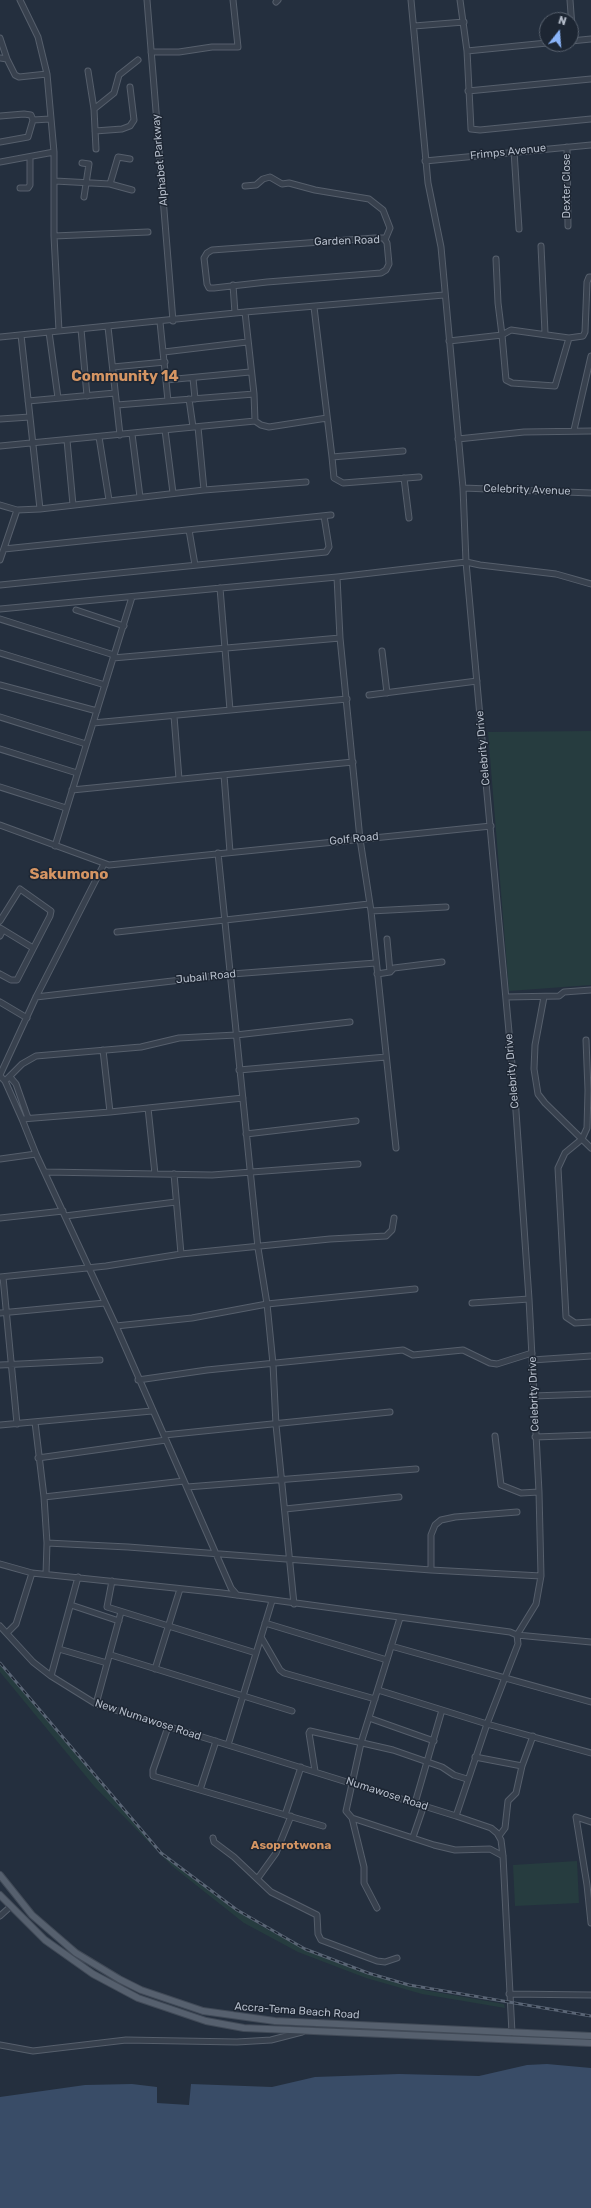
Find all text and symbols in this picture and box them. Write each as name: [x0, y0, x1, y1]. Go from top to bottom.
north arrow: [539, 12, 579, 52]
text: N: [557, 14, 568, 28]
street label: Alphabet Parkway: [149, 113, 171, 207]
street label: Frimps Avenue: [469, 141, 547, 163]
street label: Dexter Close: [560, 154, 574, 218]
street label: Garden Road: [314, 233, 380, 249]
district label: Community 14: [71, 368, 179, 386]
street label: Celebrity Avenue: [483, 482, 571, 498]
street label: Celebrity Drive: [473, 710, 493, 786]
street label: Golf Road: [329, 830, 379, 848]
district label: Sakumono: [30, 866, 108, 884]
street label: Jubail Road: [175, 967, 237, 987]
street label: Celebrity Drive: [502, 1033, 522, 1109]
street label: Celebrity Drive: [526, 1356, 542, 1432]
street label: New Numawose Road: [93, 1697, 203, 1743]
street label: Numawose Road: [344, 1774, 430, 1814]
district label: Asoprotwona: [251, 1839, 331, 1853]
street label: Accra-Tema Beach Road: [234, 2000, 360, 2022]

